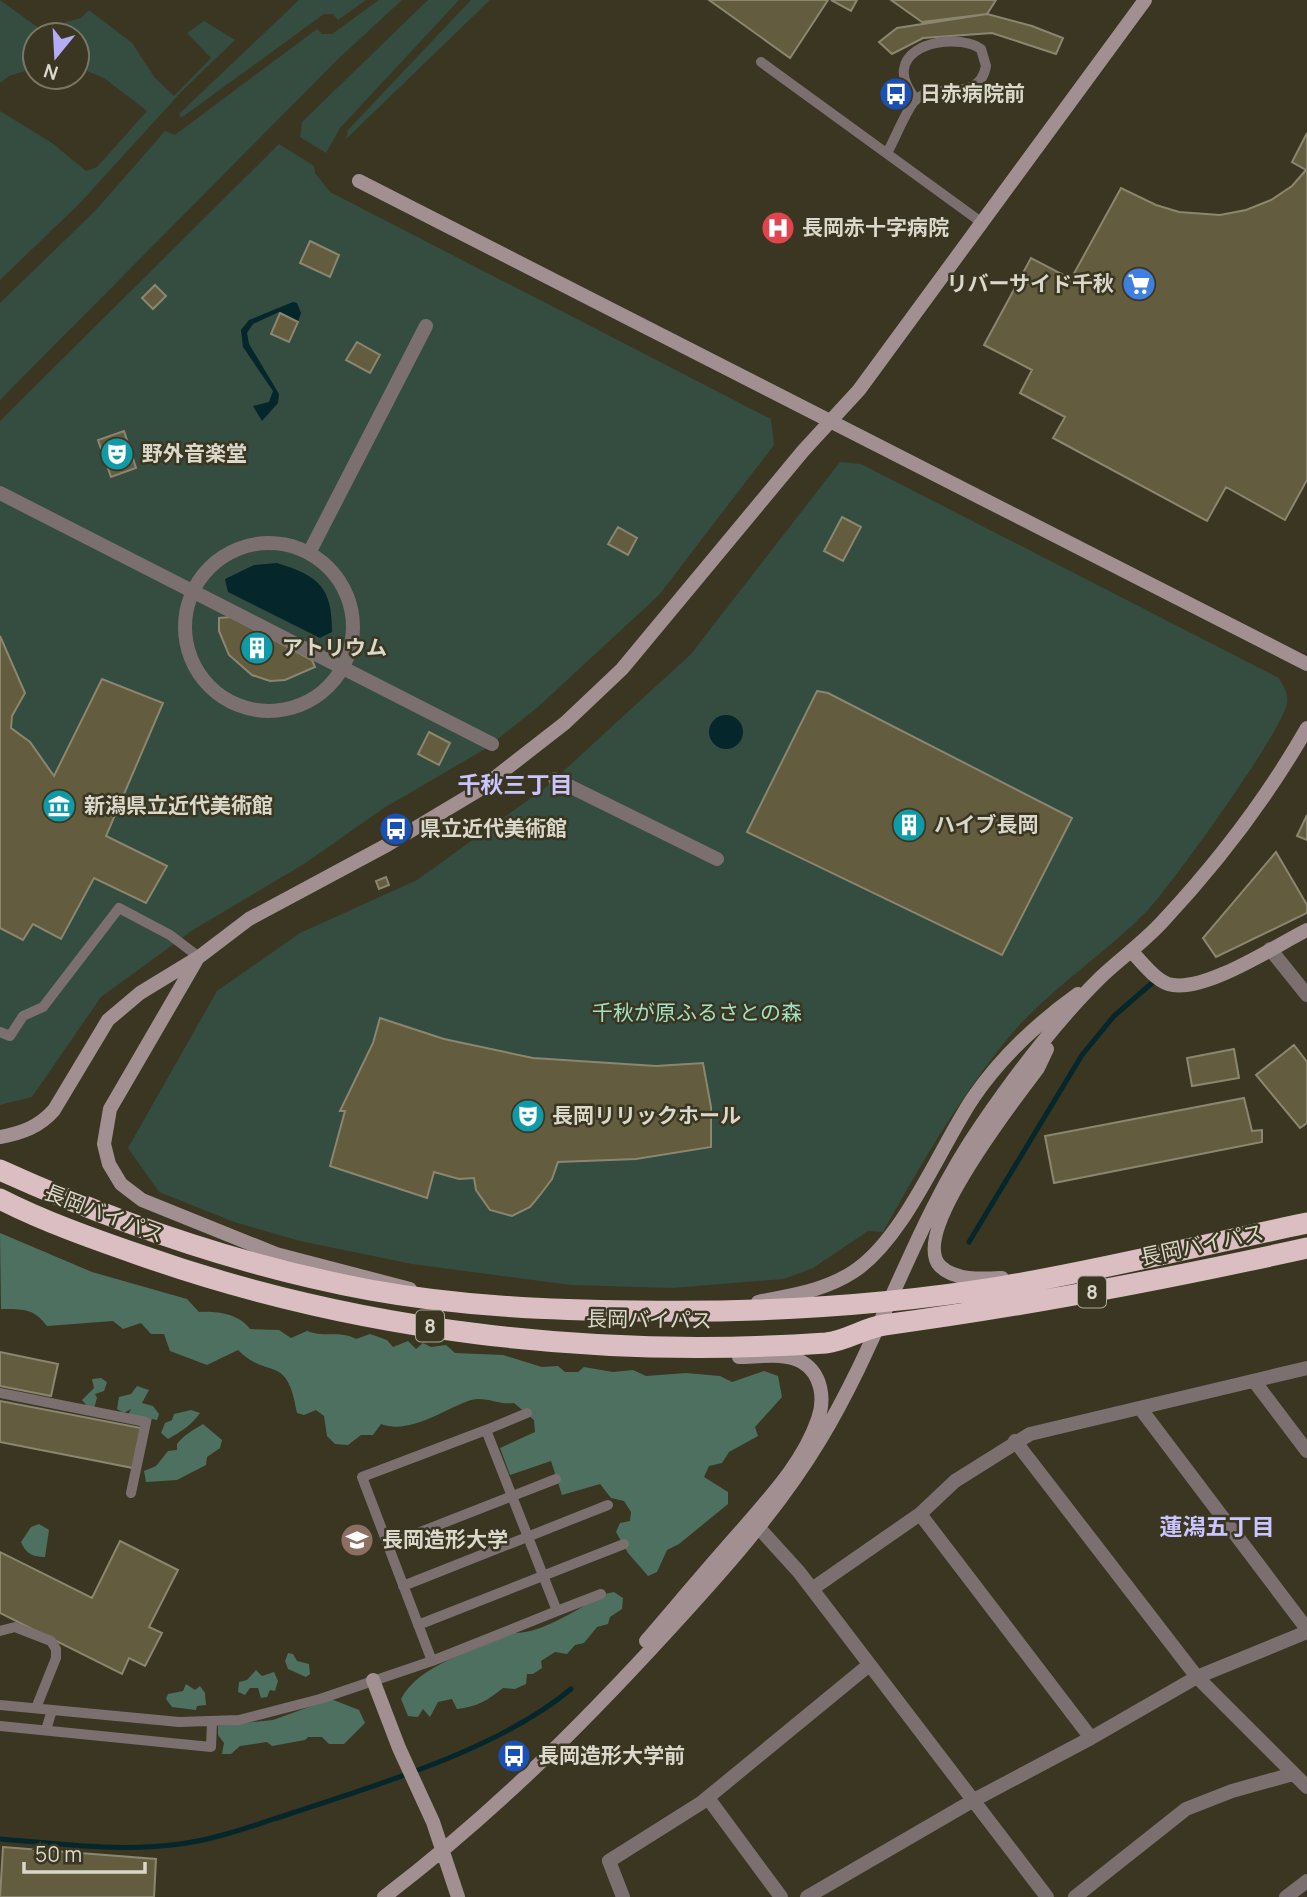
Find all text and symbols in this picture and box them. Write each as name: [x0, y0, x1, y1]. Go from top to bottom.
north arrow: [21, 21, 91, 91]
text: N: [40, 58, 61, 87]
bus stop icon: 日赤病院前: [877, 75, 915, 113]
place label: 日赤病院前: [920, 79, 1025, 107]
hospital icon: 長岡赤十字病院: [759, 209, 797, 247]
place label: 長岡赤十字病院: [802, 213, 949, 241]
supermarket icon: リバーサイド千秋: [1120, 265, 1158, 303]
place label: リバーサイド千秋: [946, 269, 1114, 297]
theatre icon: 野外音楽堂: [98, 435, 136, 473]
place label: 野外音楽堂: [142, 439, 247, 467]
building icon: アトリウム: [238, 629, 276, 667]
place label: アトリウム: [282, 633, 387, 661]
district label: 千秋三丁目: [458, 768, 573, 800]
museum icon: 新潟県立近代美術館: [40, 787, 78, 825]
place label: 新潟県立近代美術館: [84, 791, 273, 819]
building icon: ハイブ長岡: [890, 806, 928, 844]
bus stop icon: 県立近代美術館: [377, 810, 415, 848]
place label: ハイブ長岡: [934, 810, 1039, 838]
place label: 県立近代美術館: [420, 814, 567, 842]
park label: 千秋が原ふるさとの森: [592, 998, 802, 1026]
theatre icon: 長岡リリックホール: [509, 1097, 547, 1135]
place label: 長岡リリックホール: [552, 1101, 741, 1129]
street label: 長岡バイパス: [41, 1177, 168, 1249]
street label: 長岡バイパス: [1137, 1217, 1266, 1271]
road number: 8: [1078, 1276, 1106, 1308]
street label: 長岡バイパス: [586, 1304, 712, 1334]
road number: 8: [416, 1310, 444, 1342]
district label: 蓮潟五丁目: [1160, 1510, 1275, 1542]
school or university icon: 長岡造形大学: [338, 1521, 376, 1559]
place label: 長岡造形大学: [382, 1525, 508, 1553]
bus stop icon: 長岡造形大学前: [495, 1737, 533, 1775]
place label: 長岡造形大学前: [538, 1741, 685, 1769]
scale bar: [24, 1830, 145, 1874]
text: 50 m: [35, 1840, 82, 1868]

